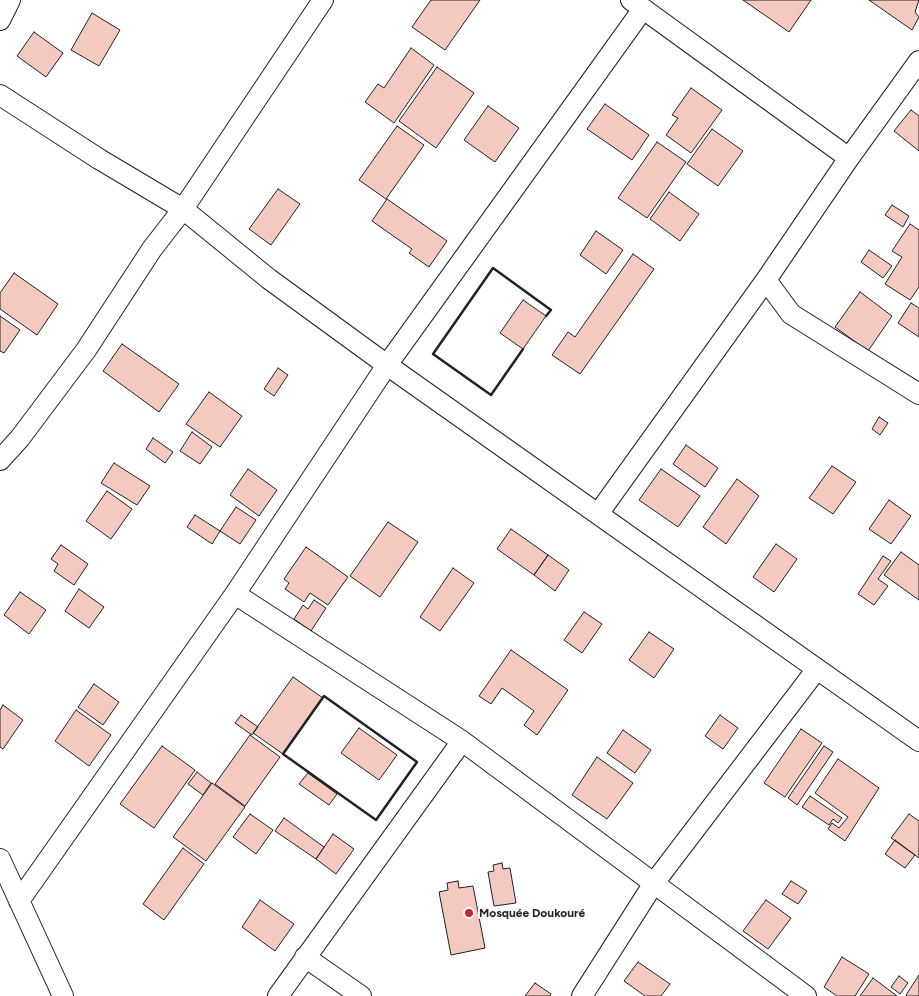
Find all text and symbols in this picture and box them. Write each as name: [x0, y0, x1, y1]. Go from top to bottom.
place label: Mosquée Doukouré: [479, 906, 585, 920]
marker: Mosquée Doukouré: [463, 907, 475, 919]

